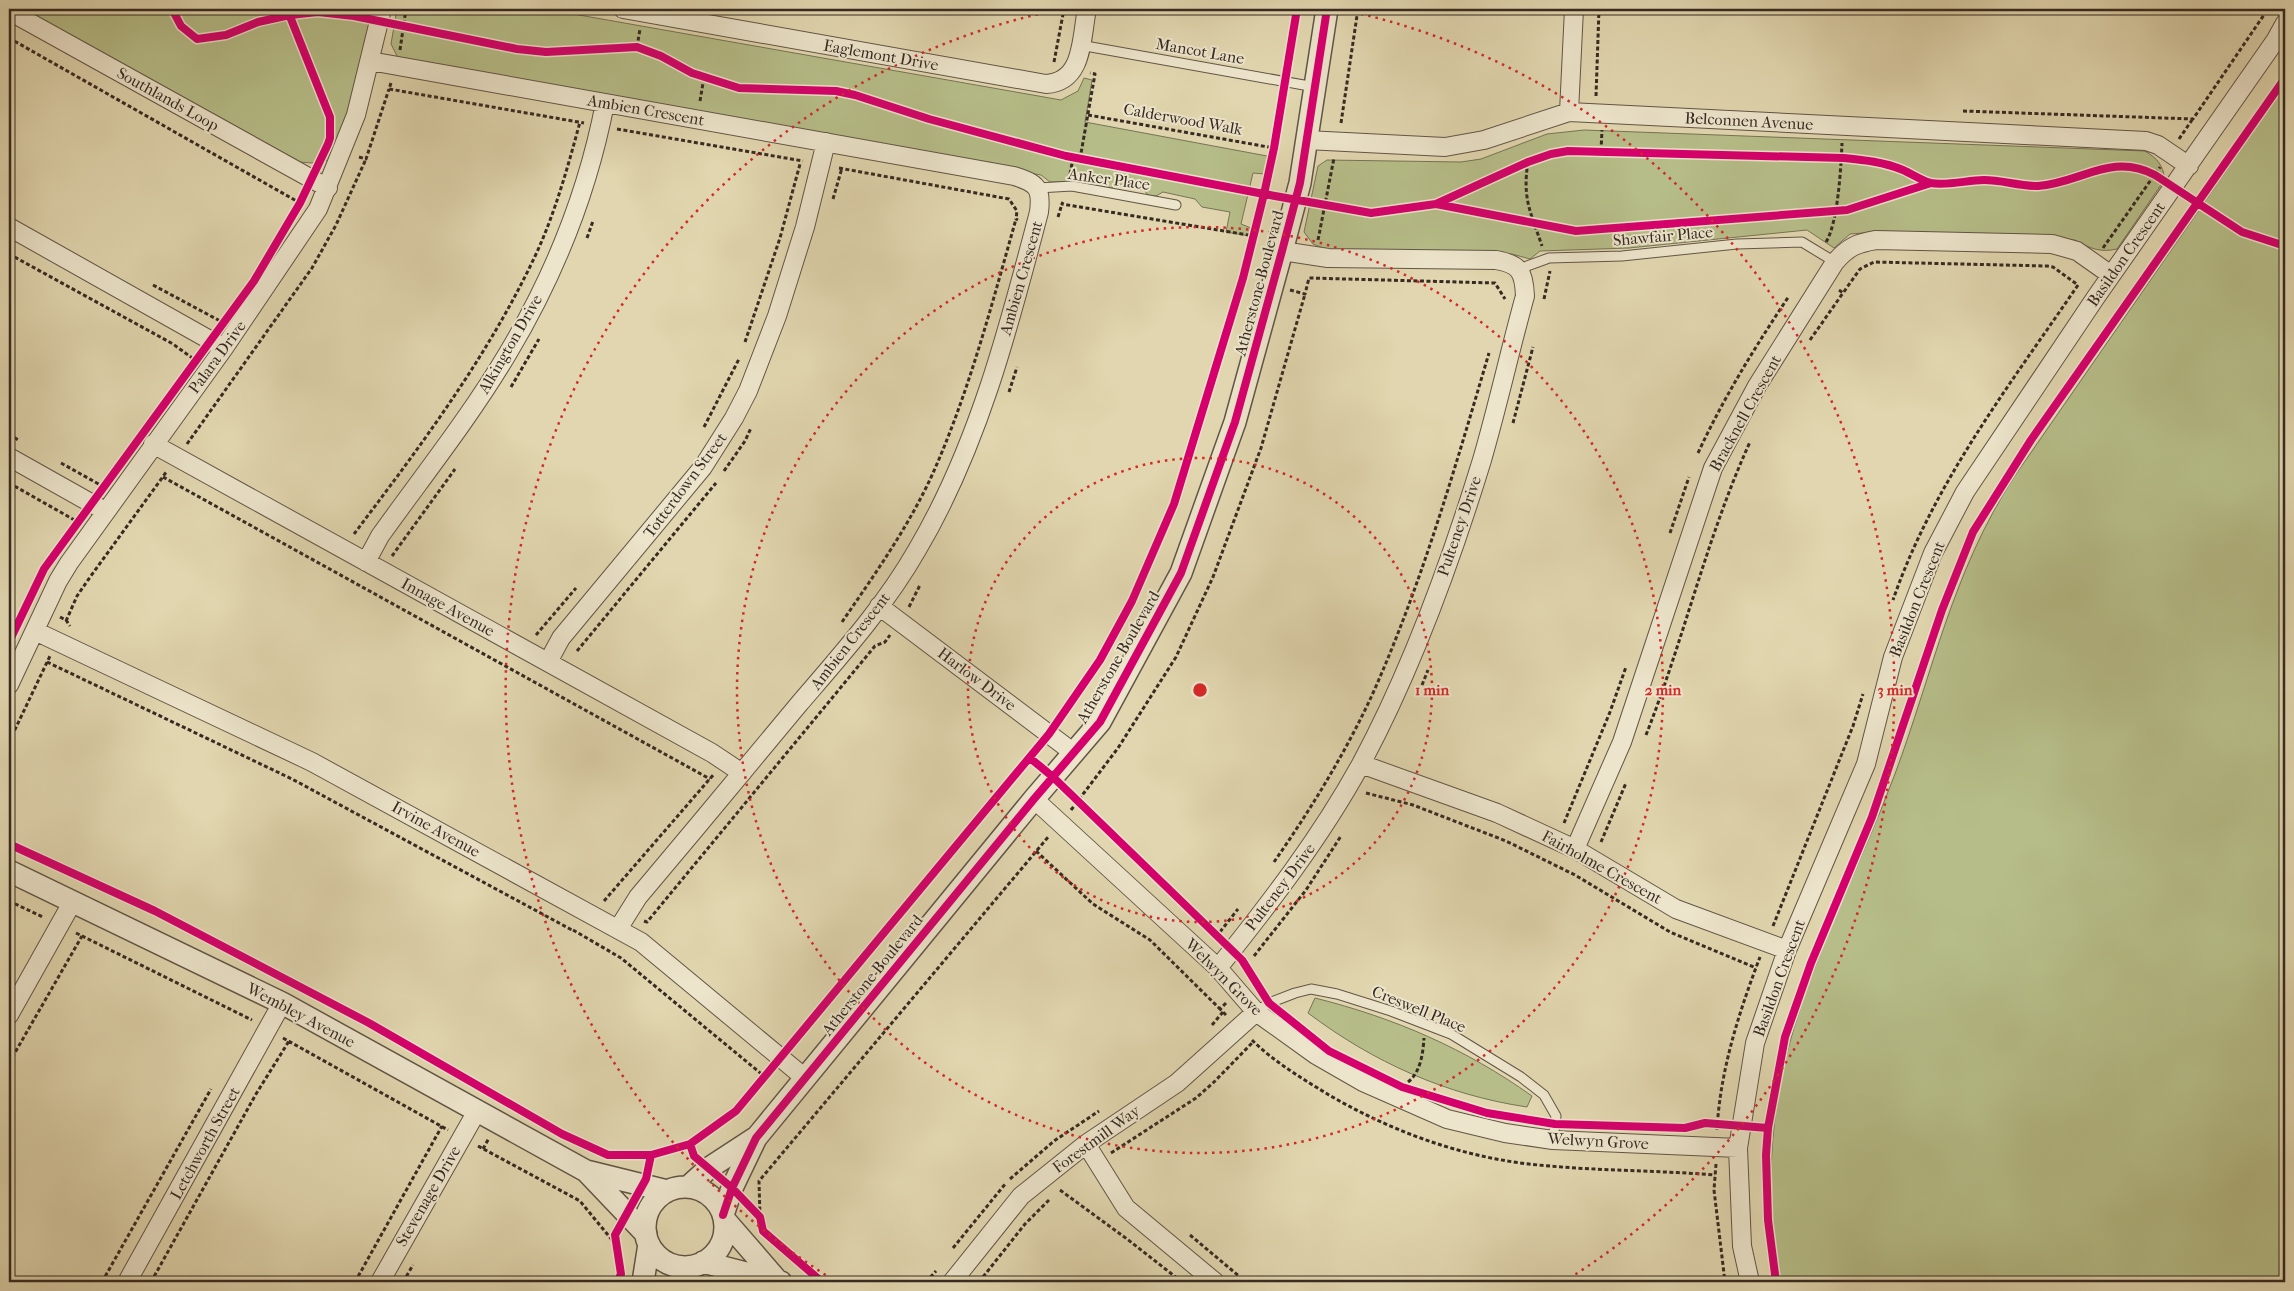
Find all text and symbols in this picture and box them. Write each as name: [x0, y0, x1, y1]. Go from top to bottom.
street label: Mancot Lane: [1154, 34, 1246, 68]
street label: Eaglemont Drive: [822, 36, 940, 74]
street label: Southlands Loop: [114, 63, 223, 135]
street label: Ambien Crescent: [585, 90, 706, 130]
street label: Calderwood Walk: [1122, 99, 1245, 139]
street label: Belconnen Avenue: [1684, 108, 1814, 134]
street label: Anker Place: [1066, 164, 1151, 194]
street label: Basildon Crescent: [2083, 198, 2169, 310]
street label: Atherstone Boulevard: [1230, 208, 1288, 359]
street label: Ambien Crescent: [995, 218, 1047, 338]
street label: Shawfair Place: [1612, 222, 1714, 250]
street label: Alkington Drive: [473, 291, 546, 398]
street label: Palara Drive: [184, 317, 250, 397]
street label: Bracknell Crescent: [1705, 351, 1785, 475]
street label: Totterdown Street: [639, 428, 731, 541]
street label: Pulteney Drive: [1433, 473, 1485, 579]
street label: Basildon Crescent: [1885, 538, 1949, 660]
street label: Innage Avenue: [398, 574, 498, 641]
street label: Atherstone Boulevard: [1072, 587, 1164, 727]
street label: Ambien Crescent: [806, 588, 894, 694]
street label: Harlow Drive: [934, 643, 1020, 715]
centre of rings: [1191, 681, 1209, 699]
text: 1 min: [1415, 681, 1449, 699]
text: 2 min: [1645, 681, 1682, 699]
text: 3 min: [1878, 681, 1913, 699]
street label: Irvine Avenue: [389, 797, 484, 861]
street label: Fairholme Crescent: [1539, 826, 1666, 908]
street label: Pulteney Drive: [1241, 839, 1319, 934]
street label: Atherstone Boulevard: [817, 911, 927, 1040]
street label: Basildon Crescent: [1749, 917, 1809, 1039]
street label: Welwyn Grove: [1181, 934, 1267, 1020]
street label: Wembley Avenue: [243, 978, 358, 1052]
street label: Creswell Place: [1369, 982, 1469, 1036]
street label: Letchworth Street: [166, 1083, 244, 1203]
street label: Forestmill Way: [1049, 1101, 1144, 1177]
street label: Welwyn Grove: [1546, 1129, 1649, 1153]
street label: Stevenage Drive: [392, 1142, 465, 1250]

